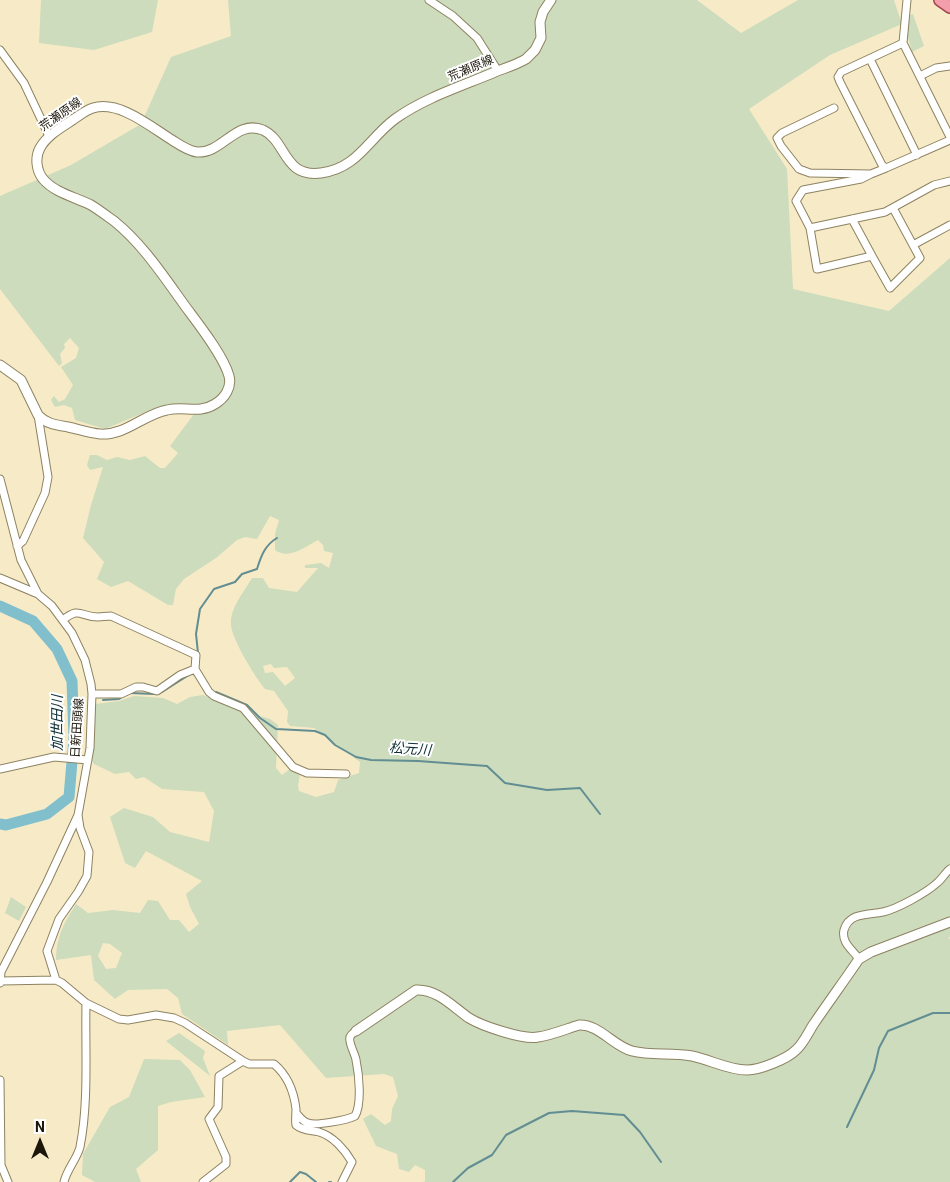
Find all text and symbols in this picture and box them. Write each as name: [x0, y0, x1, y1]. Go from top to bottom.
street label: 荒瀬原線: [446, 53, 496, 85]
street label: 荒瀬原線: [37, 95, 85, 135]
water label: 加世田川: [50, 695, 66, 751]
street label: 日新田頭線: [69, 698, 87, 758]
water label: 松元川: [388, 740, 432, 760]
north arrow: [15, 1117, 65, 1167]
text: N: [35, 1119, 45, 1135]

